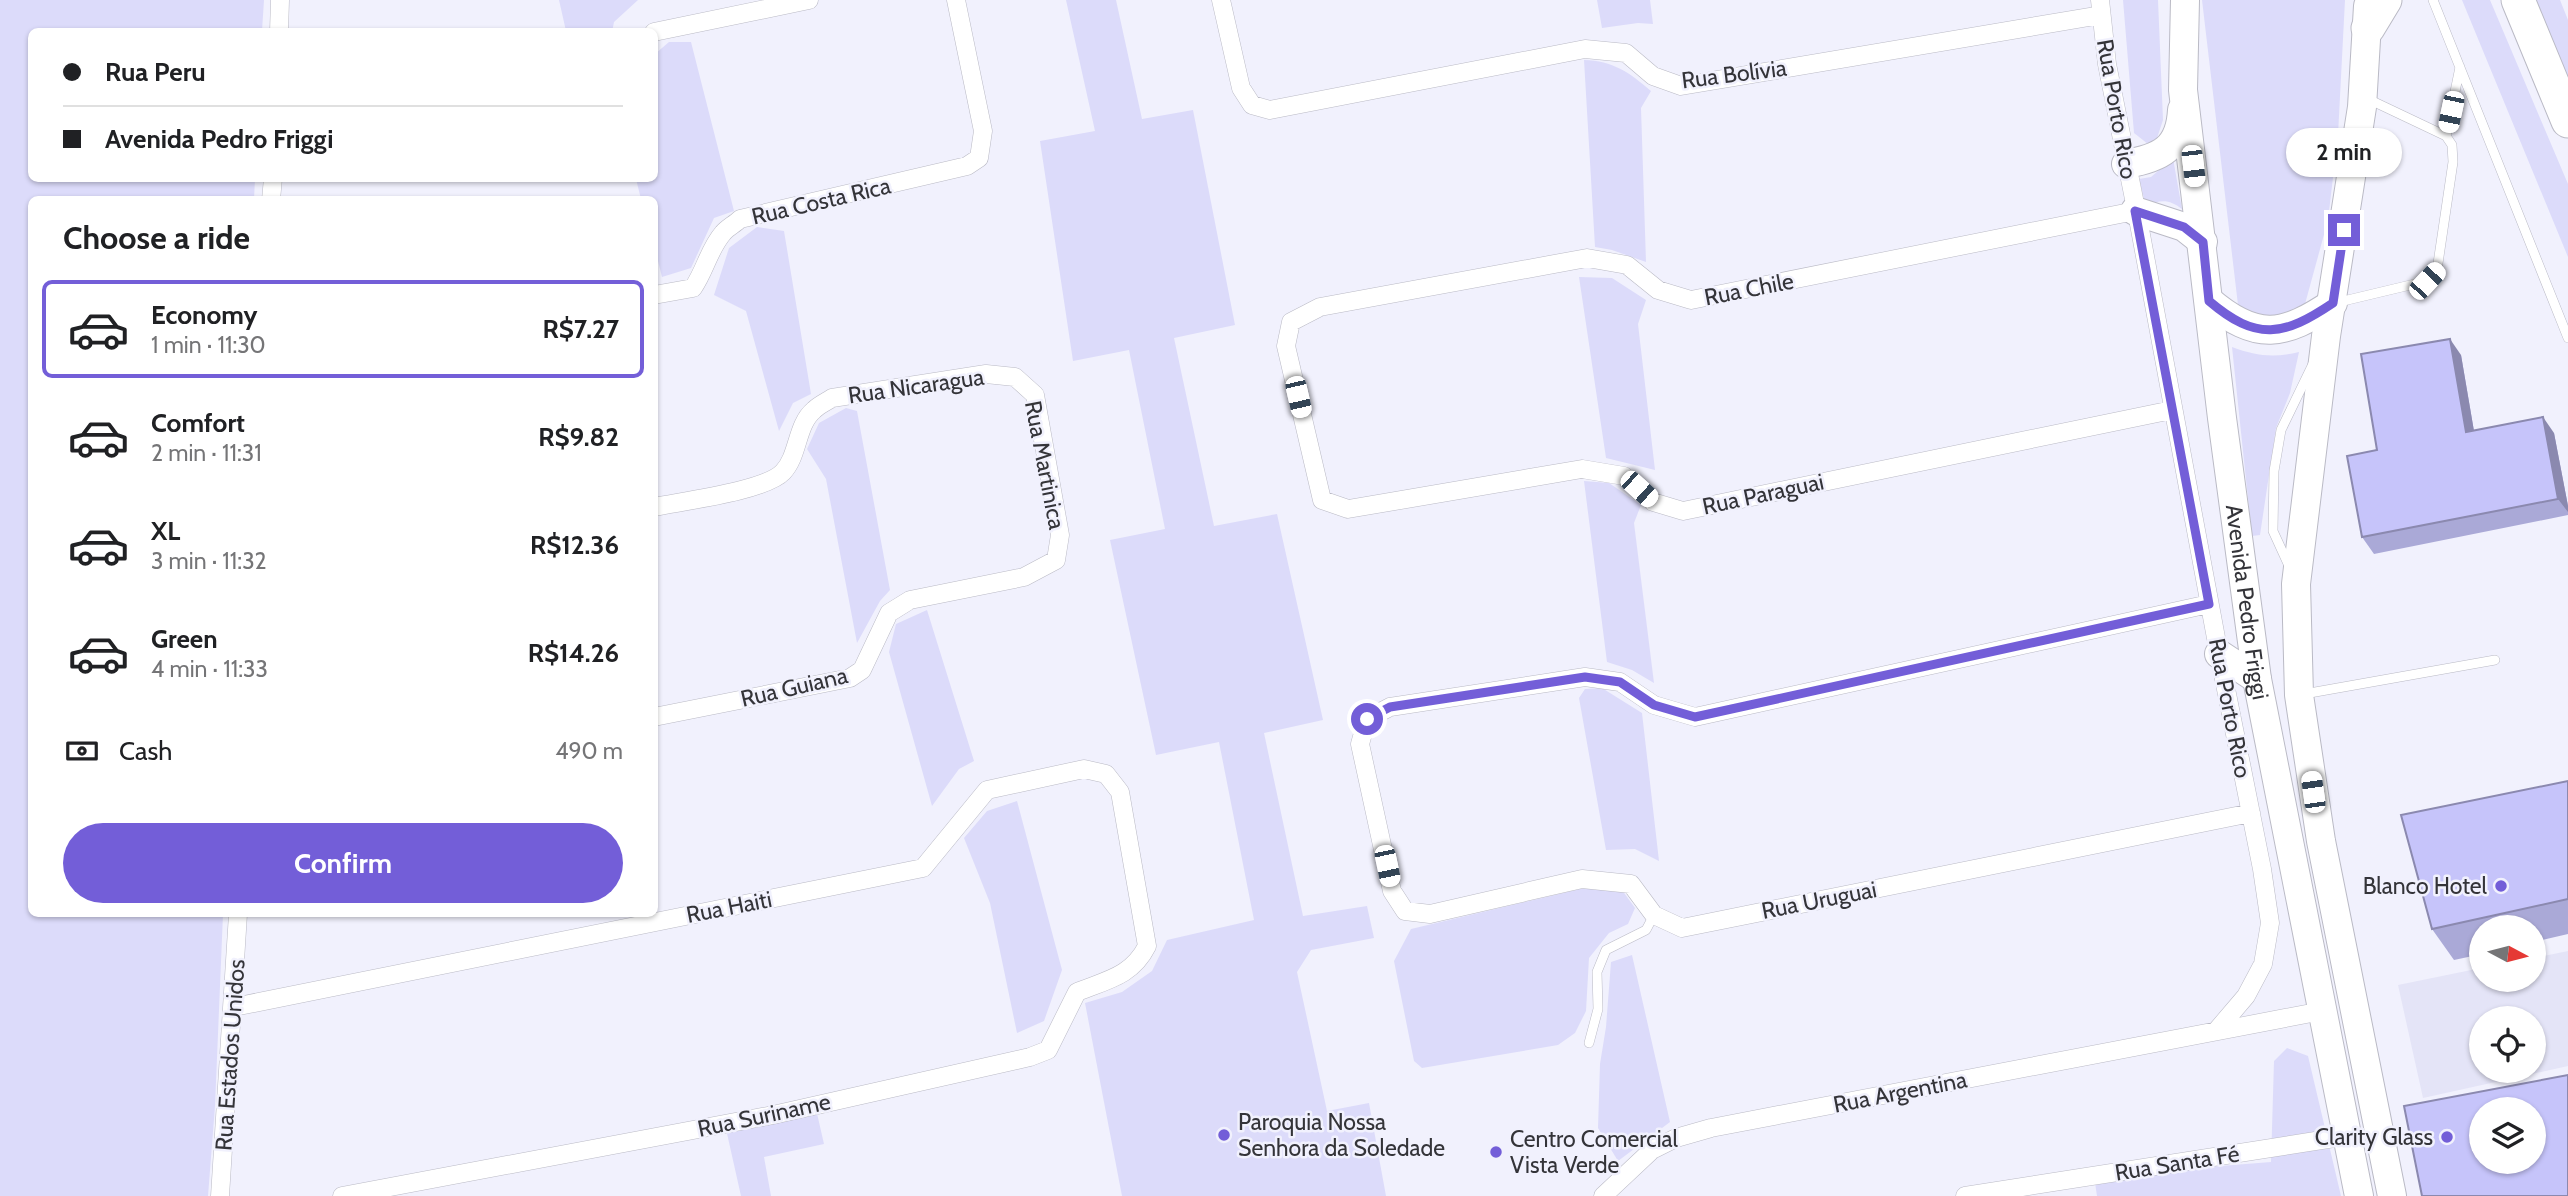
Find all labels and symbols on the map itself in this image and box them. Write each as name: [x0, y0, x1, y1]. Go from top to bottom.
street label: Rua Porto Rico: [2091, 37, 2143, 181]
street label: Rua Bolívia: [1680, 54, 1788, 94]
car: [2437, 89, 2466, 135]
callout: 2 min: [2286, 128, 2402, 177]
car: [2181, 144, 2206, 188]
street label: Rua Costa Rica: [749, 171, 893, 231]
route end: [2328, 214, 2360, 246]
car: [2405, 258, 2450, 304]
street label: Rua Chile: [1702, 267, 1796, 311]
street label: Rua Nicaragua: [846, 363, 986, 409]
car: [1284, 374, 1313, 420]
street label: Rua Martinica: [1019, 398, 1071, 532]
car: [1617, 467, 1662, 511]
street label: Rua Paraguai: [1700, 467, 1826, 521]
street label: Avenida Pedro Friggi: [2220, 503, 2275, 702]
street label: Rua Porto Rico: [2203, 636, 2257, 780]
street label: Rua Guiana: [738, 661, 850, 713]
route start: [1351, 703, 1383, 735]
car: [2300, 770, 2327, 814]
car: [1373, 843, 1402, 889]
place label: Blanco Hotel: [2363, 872, 2488, 900]
street label: Rua Uruguai: [1759, 875, 1879, 925]
marker: Blanco Hotel: [2493, 878, 2509, 894]
street label: Rua Haiti: [684, 885, 774, 929]
north arrow: [2469, 915, 2546, 992]
street label: Rua Estados Unidos: [209, 958, 251, 1152]
street label: Rua Argentina: [1831, 1065, 1969, 1119]
street label: Rua Suriname: [695, 1087, 833, 1143]
place label: Paroquia Nossa Senhora da Soledade: [1238, 1108, 1445, 1162]
place label: Clarity Glass: [2315, 1123, 2433, 1151]
place label: Centro Comercial Vista Verde: [1510, 1125, 1679, 1179]
marker: Paroquia Nossa Senhora da Soledade: [1216, 1127, 1232, 1143]
marker: Clarity Glass: [2439, 1129, 2455, 1145]
street label: Rua Santa Fé: [2113, 1139, 2242, 1187]
marker: Centro Comercial Vista Verde: [1488, 1144, 1504, 1160]

